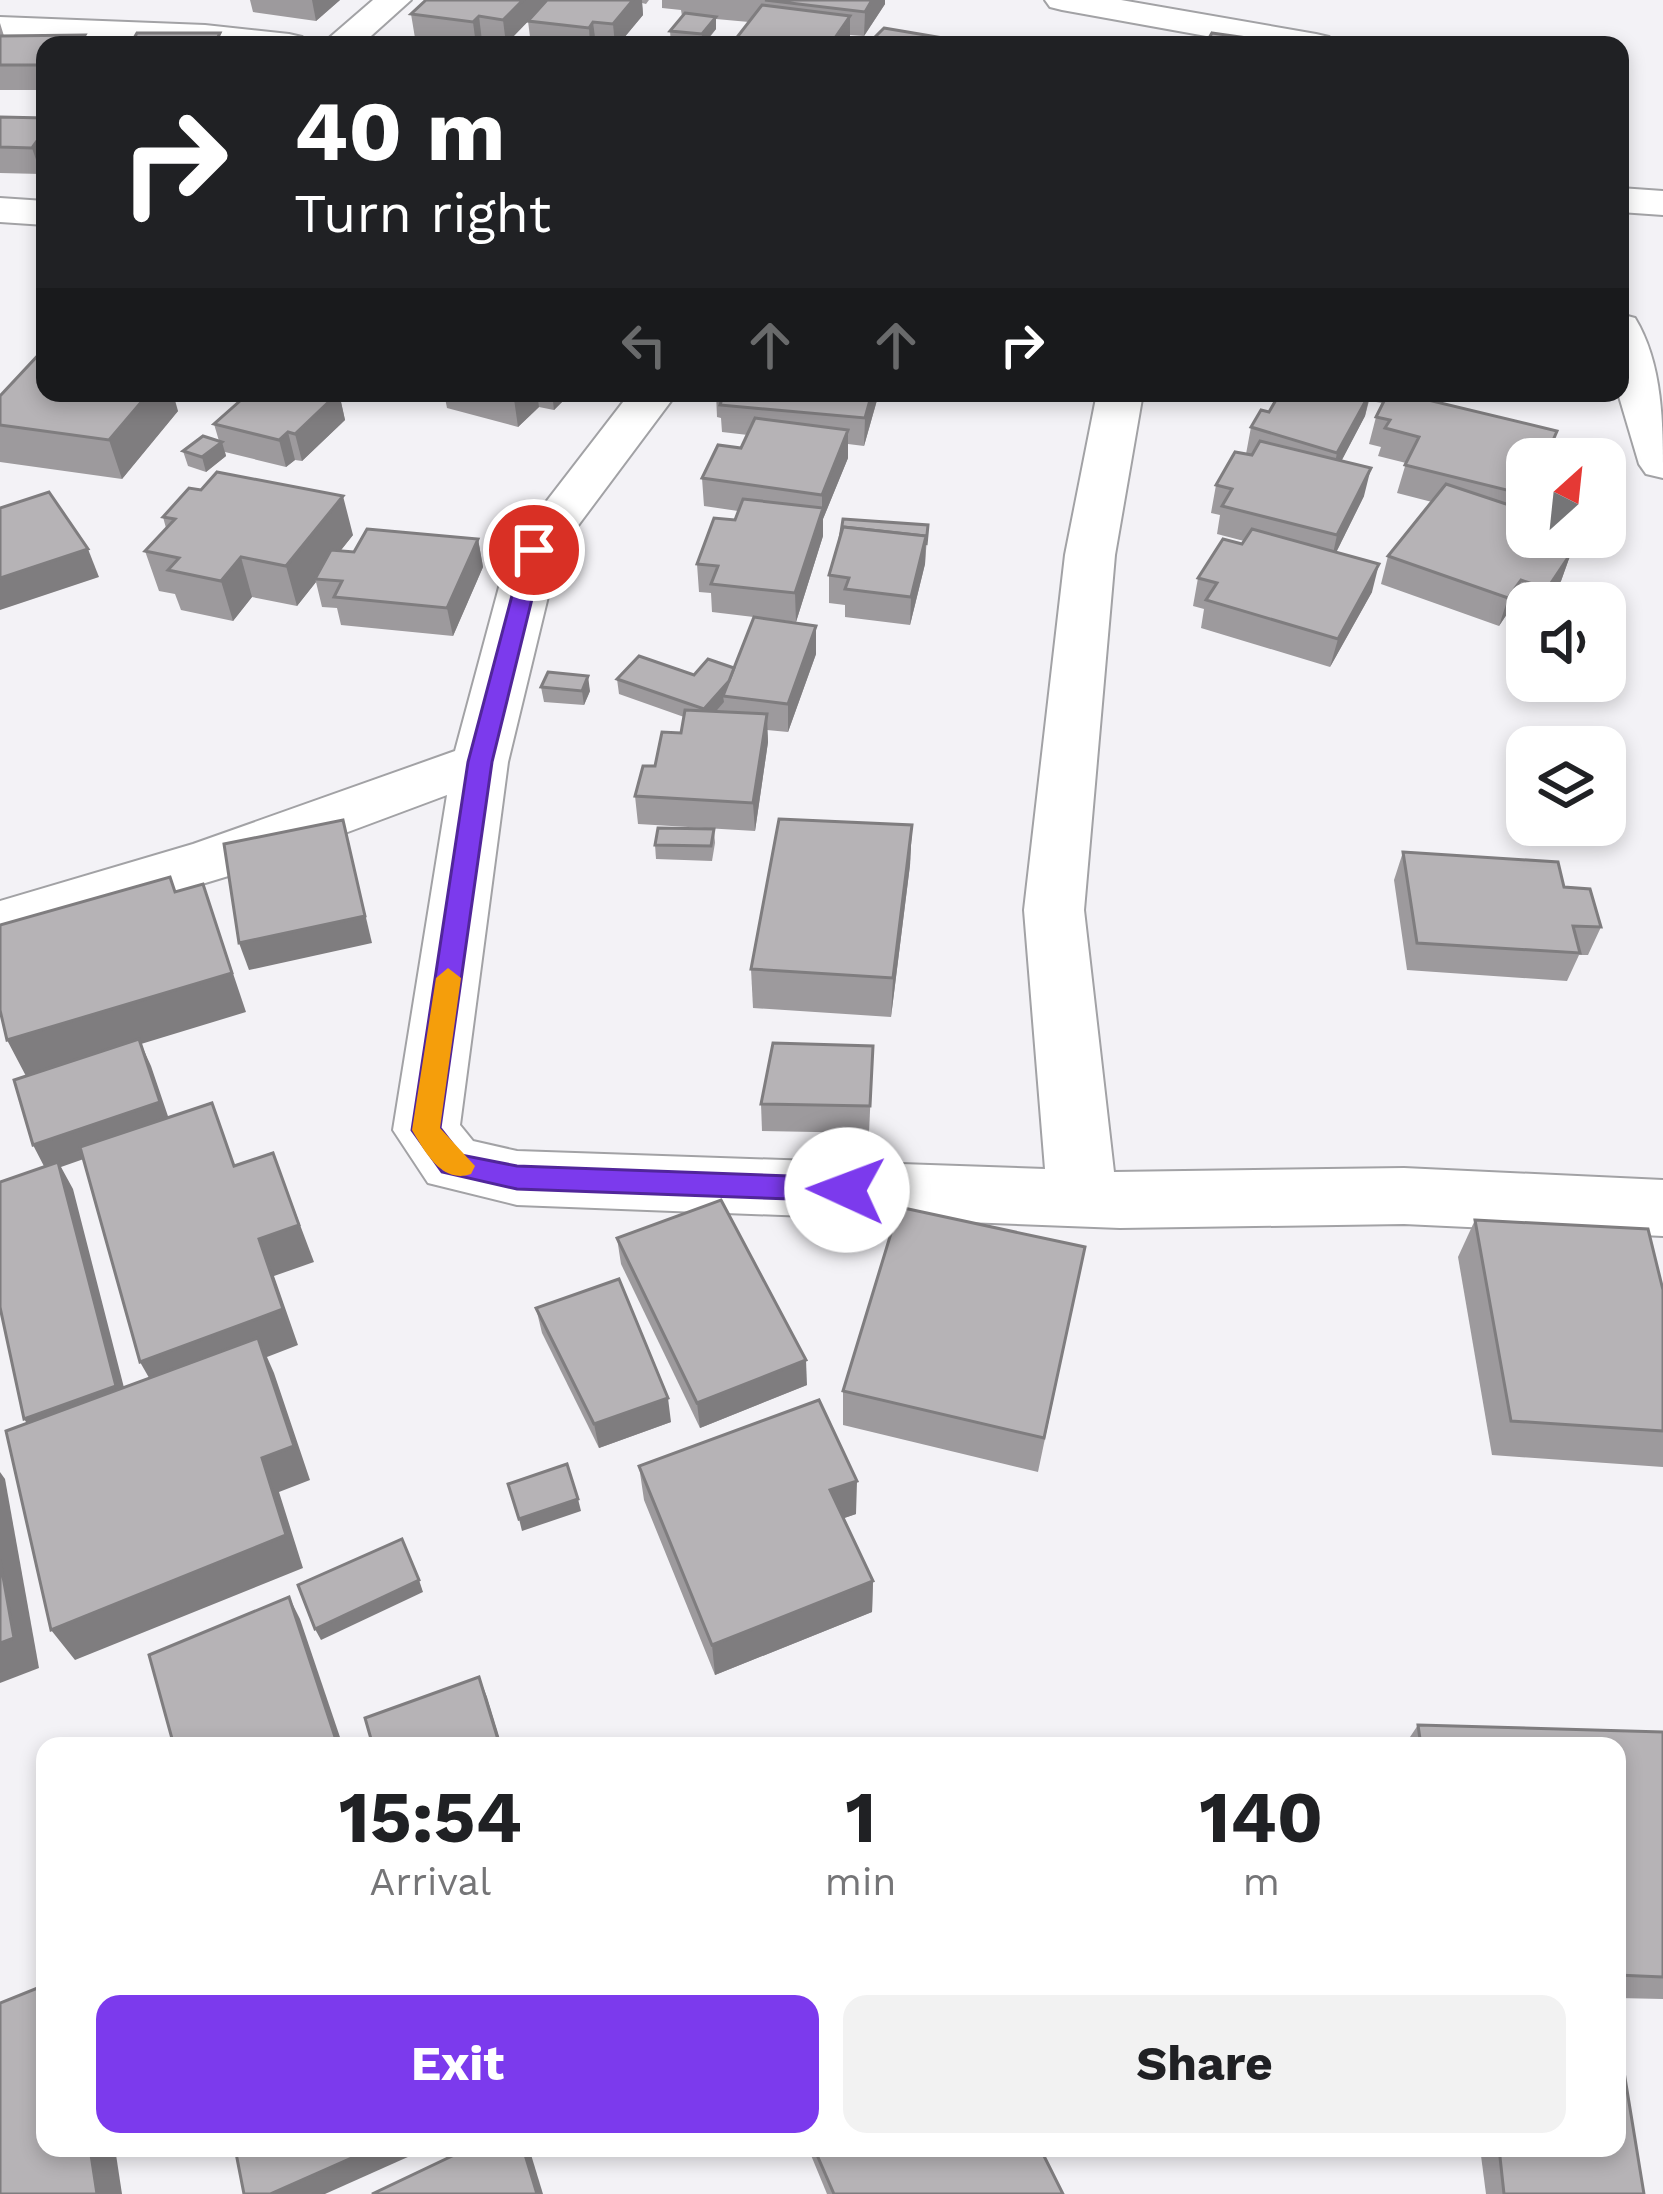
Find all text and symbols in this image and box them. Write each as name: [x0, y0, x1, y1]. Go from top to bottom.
text: 40 m: [294, 82, 505, 180]
icon: right: [96, 84, 252, 240]
text: Turn right: [294, 182, 551, 245]
icon: left: [611, 312, 677, 378]
icon: ahead: [737, 312, 803, 378]
icon: ahead: [863, 312, 929, 378]
icon: right: [989, 312, 1055, 378]
north arrow: [1506, 438, 1626, 558]
map controls: [1506, 438, 1626, 846]
pin: [483, 499, 585, 601]
icon: arrive: [501, 517, 567, 583]
button: sound: [1506, 582, 1626, 702]
button: layers: [1506, 726, 1626, 846]
position arrow: [784, 1127, 910, 1253]
text: 15:54: [339, 1775, 522, 1859]
text: 1: [845, 1775, 876, 1859]
text: 140: [1199, 1775, 1323, 1859]
text: Arrival: [370, 1859, 491, 1904]
text: min: [825, 1859, 897, 1904]
text: m: [1243, 1859, 1280, 1904]
button: Exit: [96, 1995, 819, 2133]
button: Share: [843, 1995, 1566, 2133]

